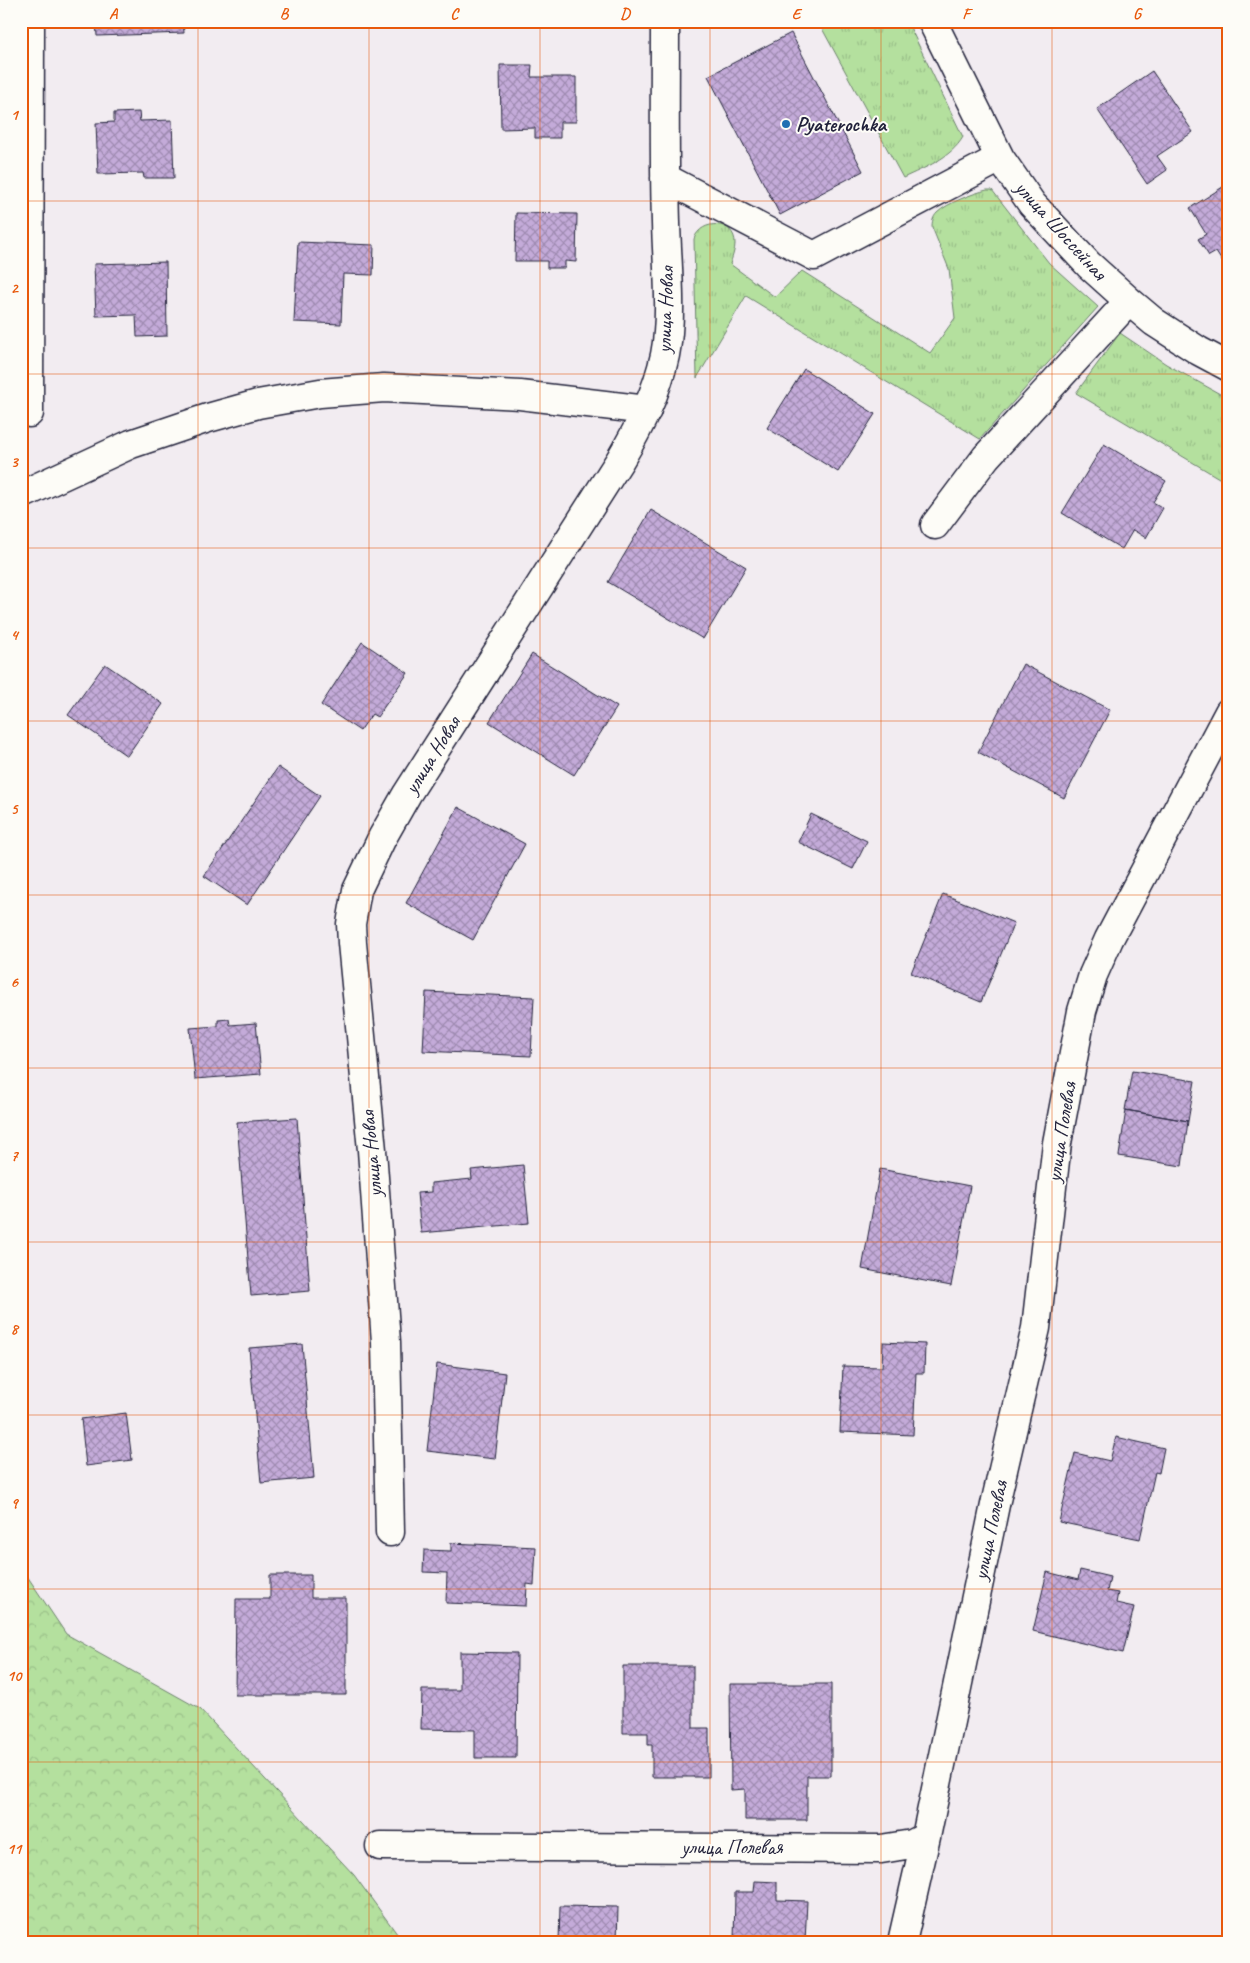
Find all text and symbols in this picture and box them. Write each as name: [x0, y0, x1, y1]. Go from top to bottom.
text: A: [109, 4, 119, 24]
text: B: [280, 4, 290, 24]
text: C: [450, 4, 460, 24]
text: D: [620, 4, 631, 24]
text: E: [792, 4, 803, 24]
text: F: [962, 4, 973, 24]
text: G: [1133, 4, 1143, 24]
text: 1: [10, 105, 19, 125]
place label: Pyaterochka: [796, 111, 887, 137]
marker: Pyaterochka: [780, 118, 792, 130]
street label: улица Шоссейная: [1008, 173, 1113, 286]
street label: улица Новая: [650, 264, 680, 356]
text: 2: [10, 278, 19, 298]
text: 3: [10, 452, 19, 472]
text: 4: [10, 625, 19, 645]
street label: улица Новая: [397, 710, 467, 800]
text: 5: [11, 799, 20, 819]
text: 6: [10, 972, 19, 992]
street label: улица Полевая: [1040, 1079, 1082, 1186]
street label: улица Новая: [354, 1108, 388, 1200]
text: 7: [10, 1146, 19, 1166]
text: 8: [10, 1319, 19, 1339]
street label: улица Полевая: [966, 1476, 1014, 1584]
text: 9: [10, 1493, 19, 1513]
text: 10: [7, 1666, 23, 1686]
street label: улица Полевая: [679, 1834, 784, 1860]
text: 11: [7, 1839, 23, 1859]

